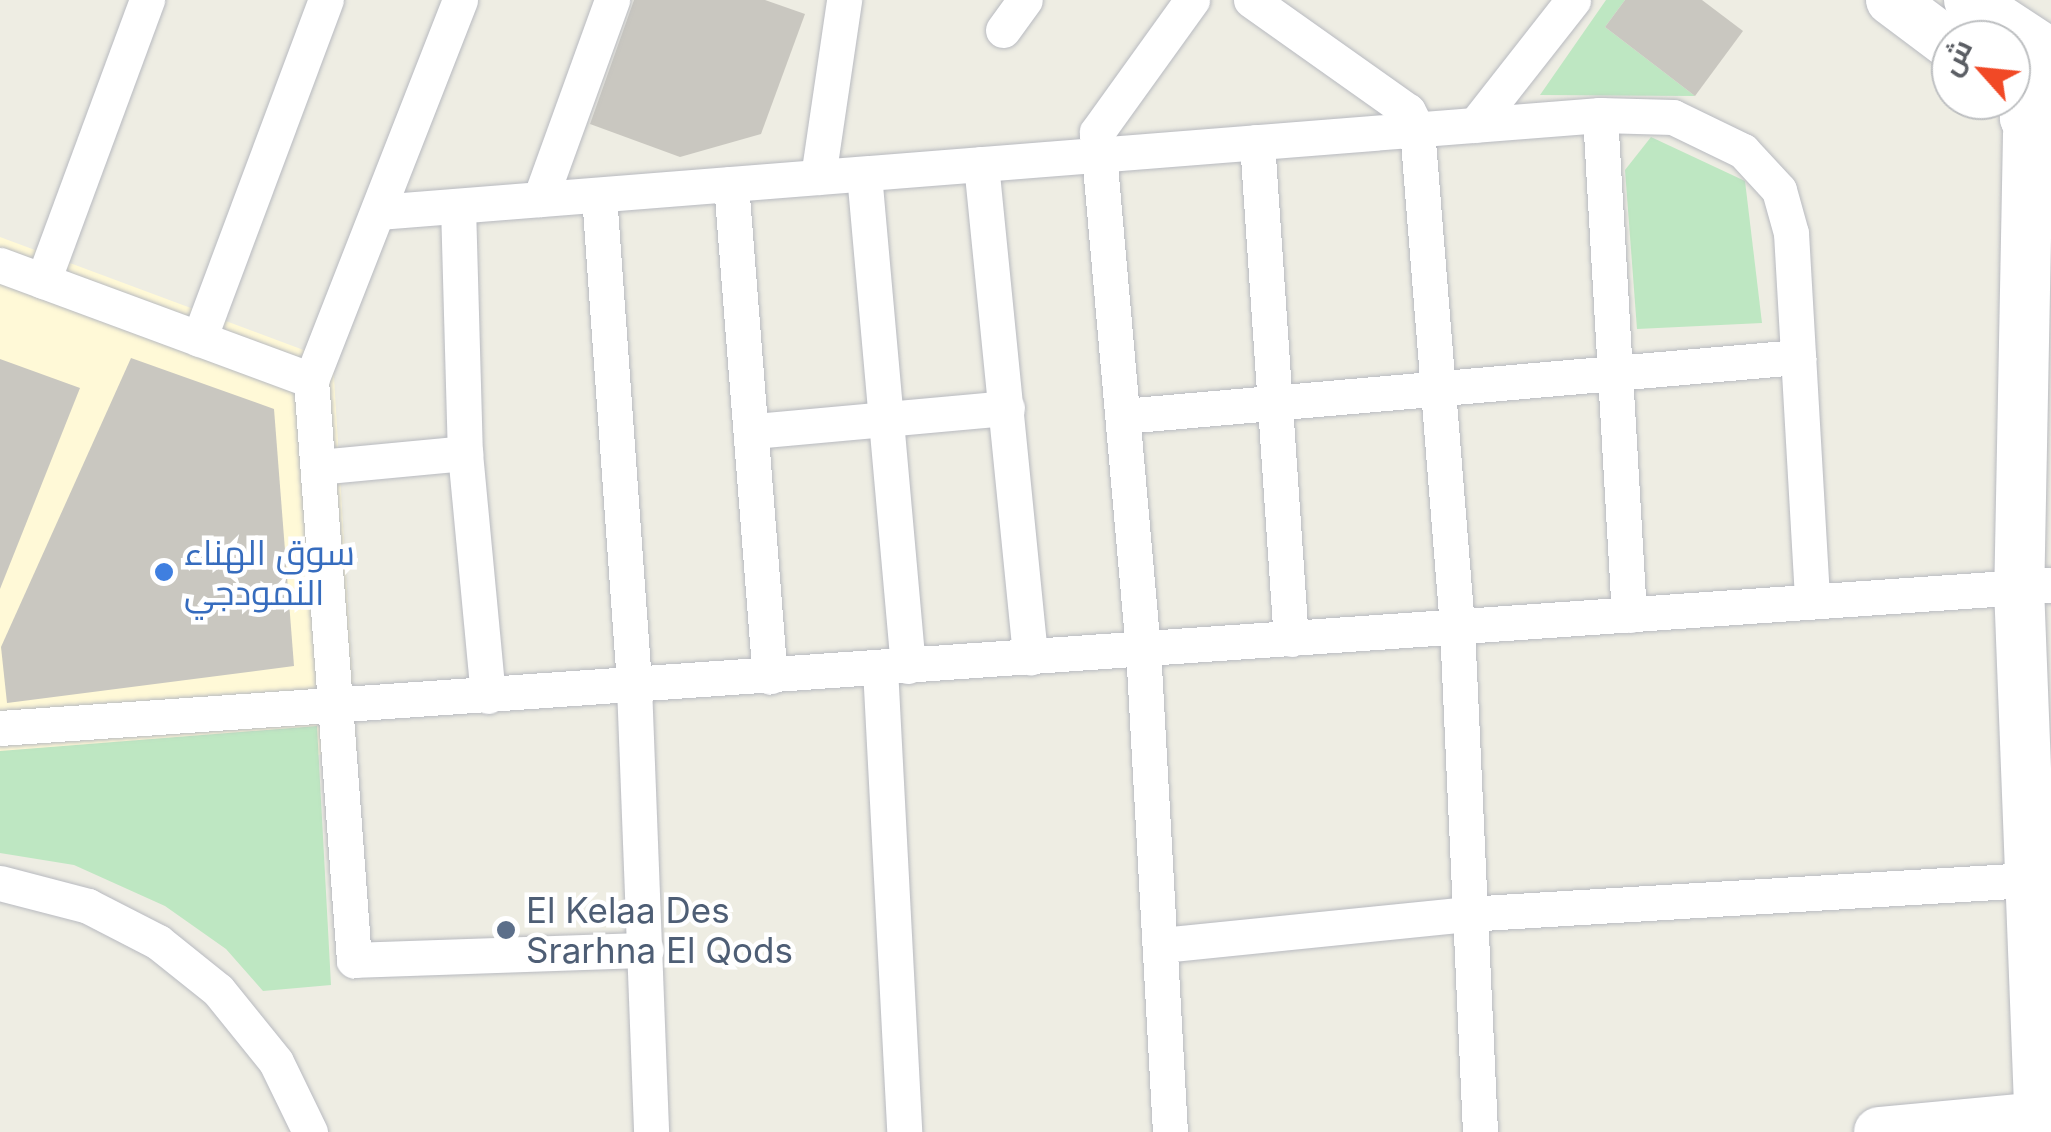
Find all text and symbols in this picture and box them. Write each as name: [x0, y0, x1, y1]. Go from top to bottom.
north arrow: [1931, 20, 2031, 120]
text: ش: [1933, 34, 1979, 81]
place label: سوق الهناء النمودجي: [184, 531, 355, 613]
marker: سوق الهناء النمودجي: [153, 561, 175, 583]
place label: El Kelaa Des Srarhna El Qods: [526, 889, 793, 971]
marker: El Kelaa Des Srarhna El Qods: [495, 919, 517, 941]

